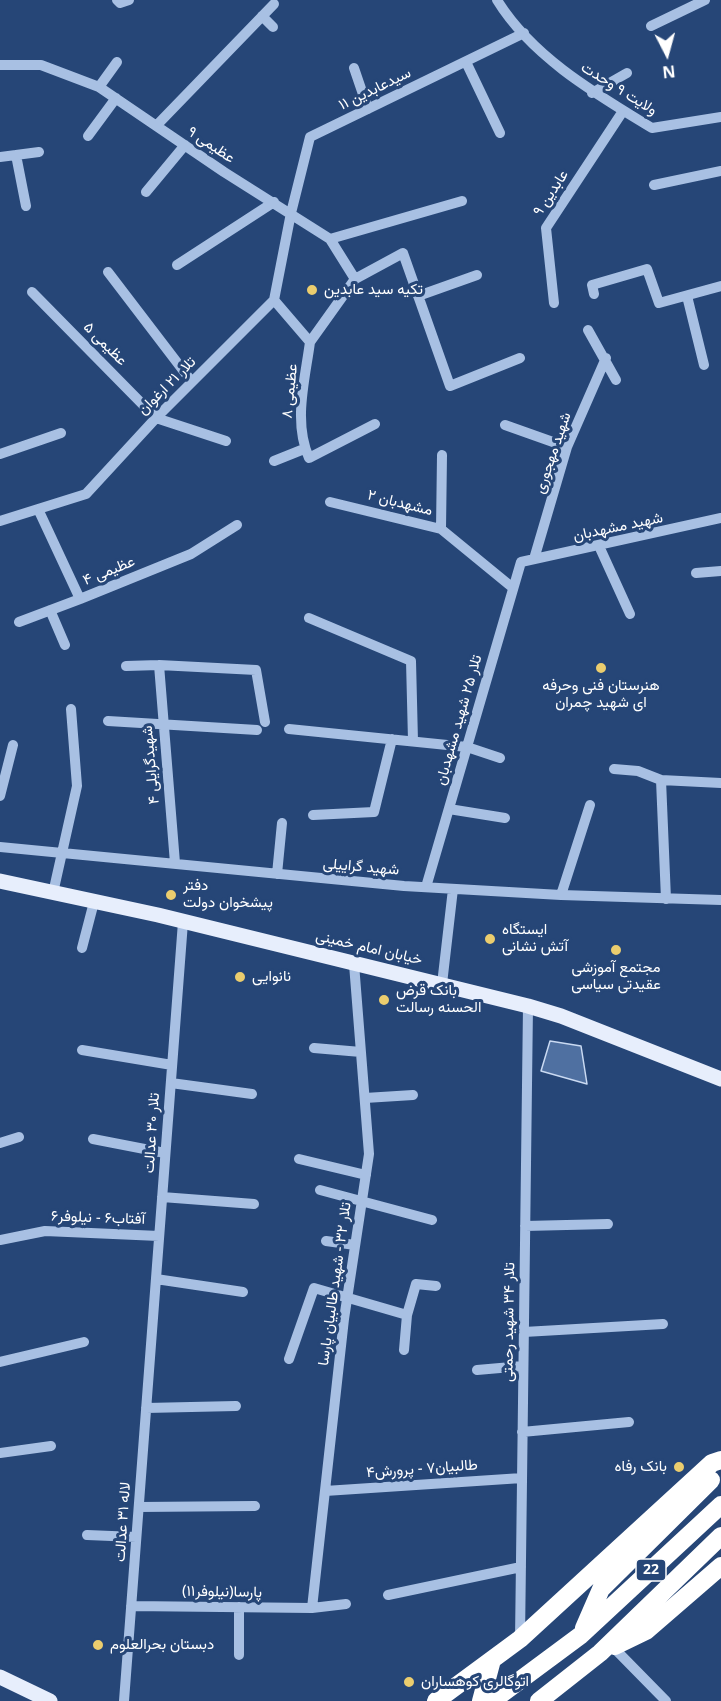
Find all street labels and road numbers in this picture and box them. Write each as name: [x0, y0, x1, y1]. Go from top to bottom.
street label: ولایت ۹ وحدت: [577, 58, 661, 120]
street label: سیدعابدین ۱۱: [336, 64, 414, 114]
street label: عظیمی ۹: [184, 123, 238, 167]
street label: عابدین ۹: [529, 167, 573, 219]
street label: عظیمی ۵: [79, 318, 131, 370]
street label: تلار ۲۱ ارغوان: [134, 353, 200, 419]
street label: عظیمی ۸: [278, 363, 302, 419]
street label: شهید مهجوری: [531, 410, 575, 496]
street label: مشهدبان ۲: [366, 486, 434, 520]
street label: شهید مشهدبان: [572, 509, 664, 545]
street label: عظیمی ۴: [80, 552, 138, 590]
street label: تلار ۲۵ شهید مشهدبان: [432, 653, 486, 787]
street label: شهیدگرایلی ۴: [139, 725, 163, 805]
street label: شهید گراییلی: [322, 855, 400, 879]
street label: خیابان امام خمینی: [314, 927, 424, 969]
street label: تلار ۳۰ عدالت: [140, 1092, 164, 1174]
street label: تلار ۳۲ - شهید طالبیان پارسا: [315, 1201, 355, 1367]
street label: آفتاب۶ - نیلوفر۶: [51, 1207, 145, 1229]
street label: تلار ۳۴ شهید رحمتی: [499, 1262, 519, 1382]
street label: طالبیان۷ - پرورش۴: [366, 1456, 478, 1482]
street label: لاله ۳۱ عدالت: [111, 1481, 135, 1563]
road number: 22: [636, 1559, 666, 1581]
street label: پارسا(نیلوفر۱۱): [182, 1582, 262, 1602]

